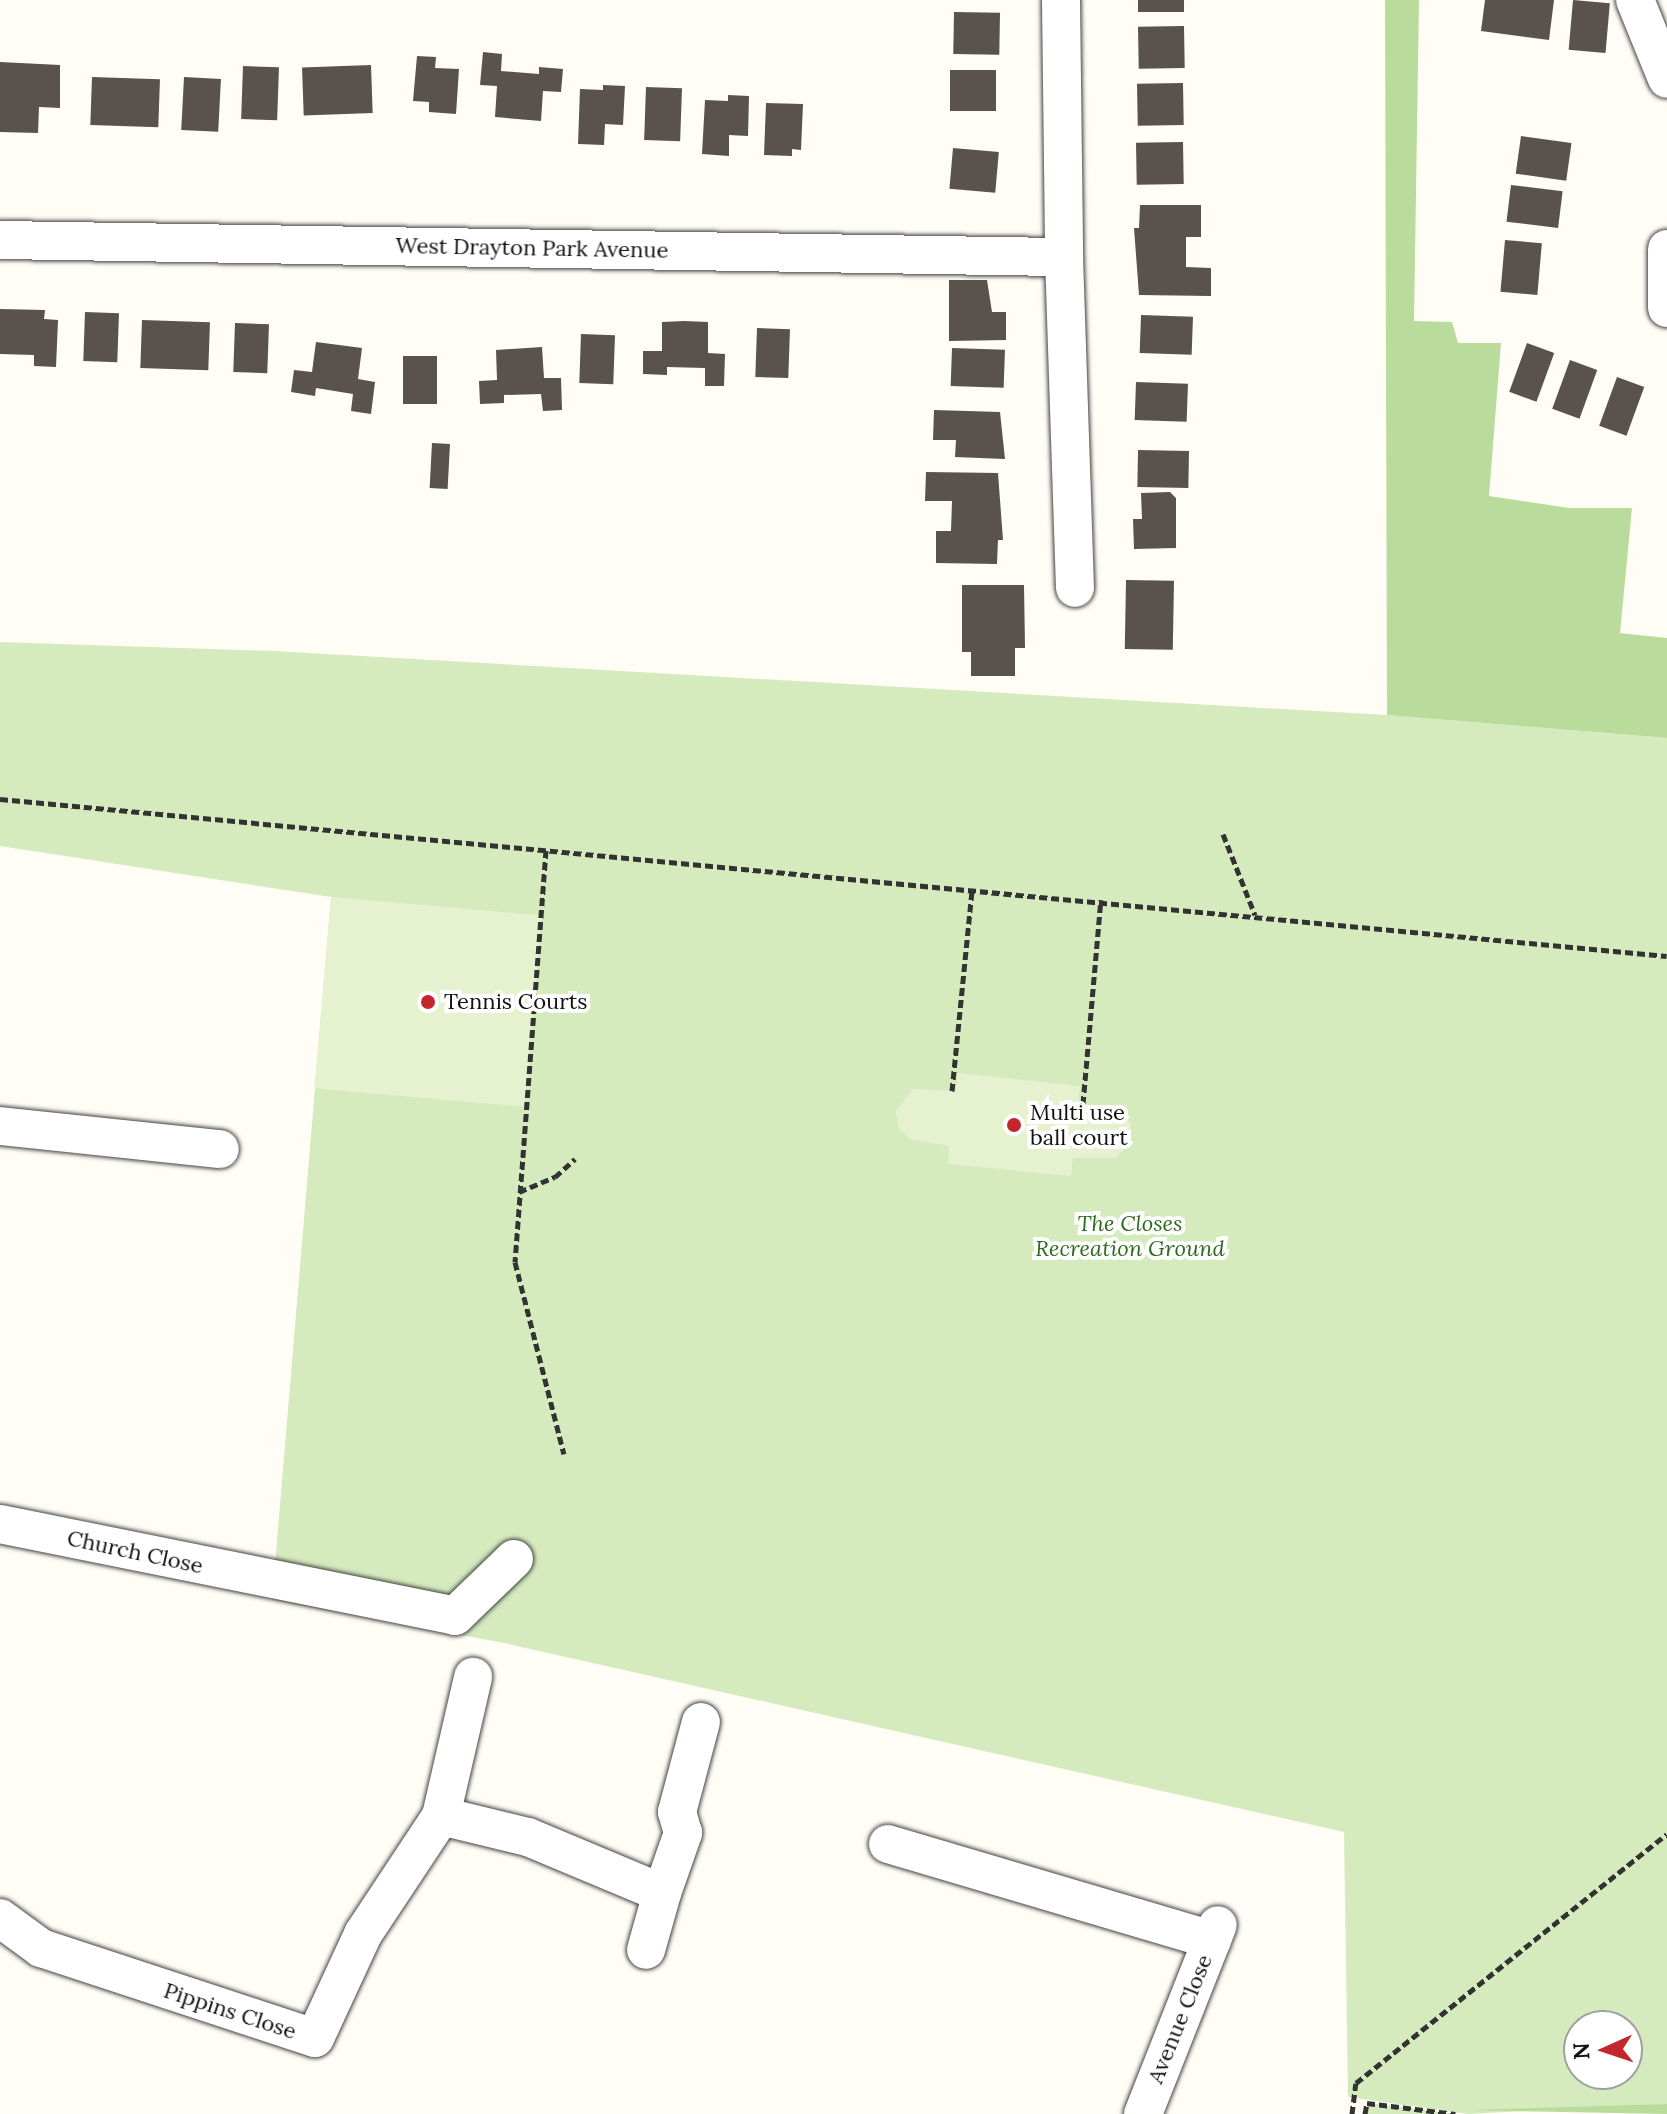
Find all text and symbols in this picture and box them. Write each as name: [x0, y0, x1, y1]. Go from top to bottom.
street label: West Drayton Park Avenue: [395, 232, 669, 264]
place label: Tennis Courts: [444, 989, 588, 1015]
marker: Tennis Courts: [419, 993, 437, 1011]
place label: Multi use ball court: [1030, 1099, 1128, 1150]
marker: Multi use ball court: [1005, 1116, 1023, 1134]
park label: The Closes Recreation Ground: [1035, 1210, 1225, 1262]
street label: Church Close: [65, 1525, 205, 1579]
street label: Avenue Close: [1142, 1951, 1218, 2087]
street label: Pippins Close: [160, 1977, 300, 2045]
north arrow: [1563, 2010, 1643, 2090]
text: N: [1567, 2042, 1595, 2060]

